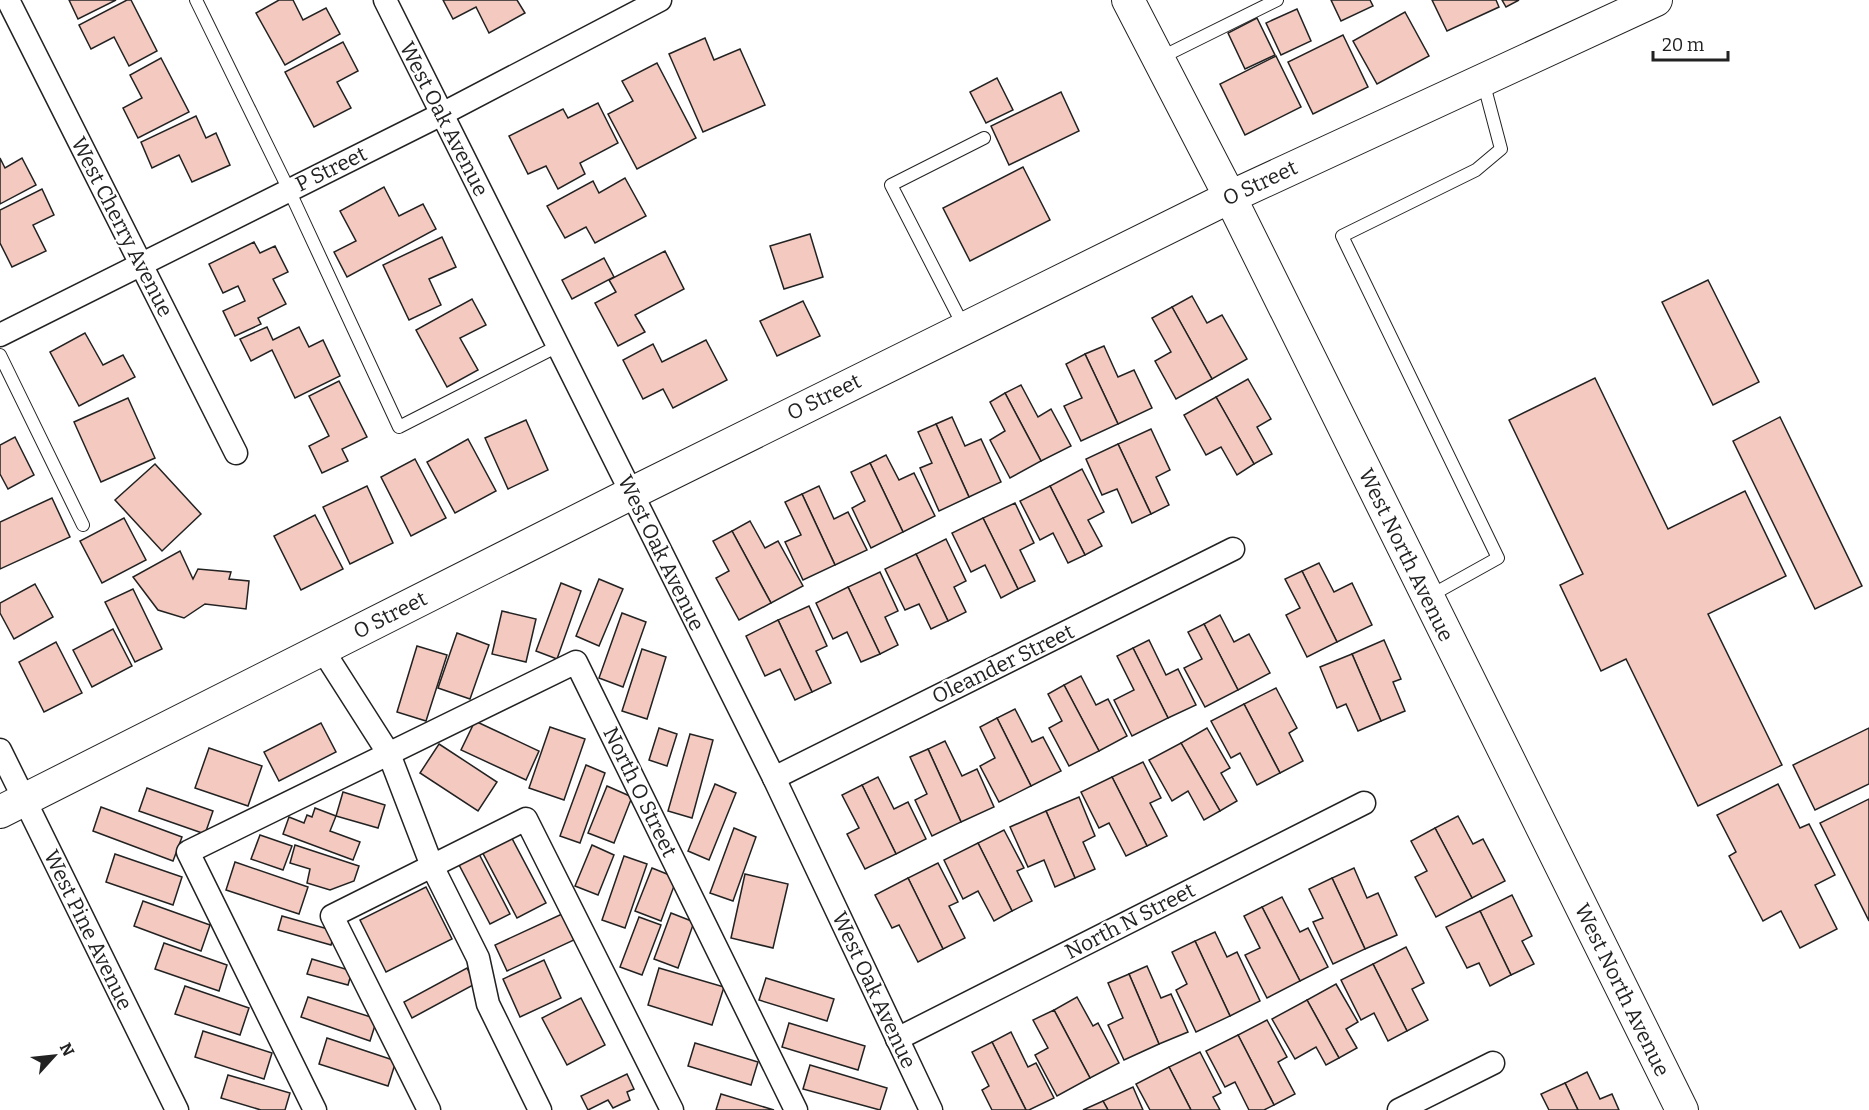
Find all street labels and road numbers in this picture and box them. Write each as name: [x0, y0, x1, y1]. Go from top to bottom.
street label: West Oak Avenue: [394, 37, 494, 201]
street label: West Cherry Avenue: [65, 133, 179, 321]
street label: P Street: [291, 140, 371, 197]
street label: O Street: [1219, 154, 1302, 212]
street label: O Street: [783, 368, 866, 426]
street label: West North Avenue: [1353, 464, 1459, 646]
street label: West Oak Avenue: [612, 471, 710, 635]
street label: O Street: [349, 585, 432, 645]
street label: Oleander Street: [928, 618, 1078, 710]
street label: North O Street: [597, 723, 683, 862]
street label: West Pine Avenue: [38, 846, 138, 1014]
street label: North N Street: [1061, 877, 1200, 965]
street label: West North Avenue: [1569, 899, 1675, 1081]
street label: West Oak Avenue: [826, 908, 922, 1072]

